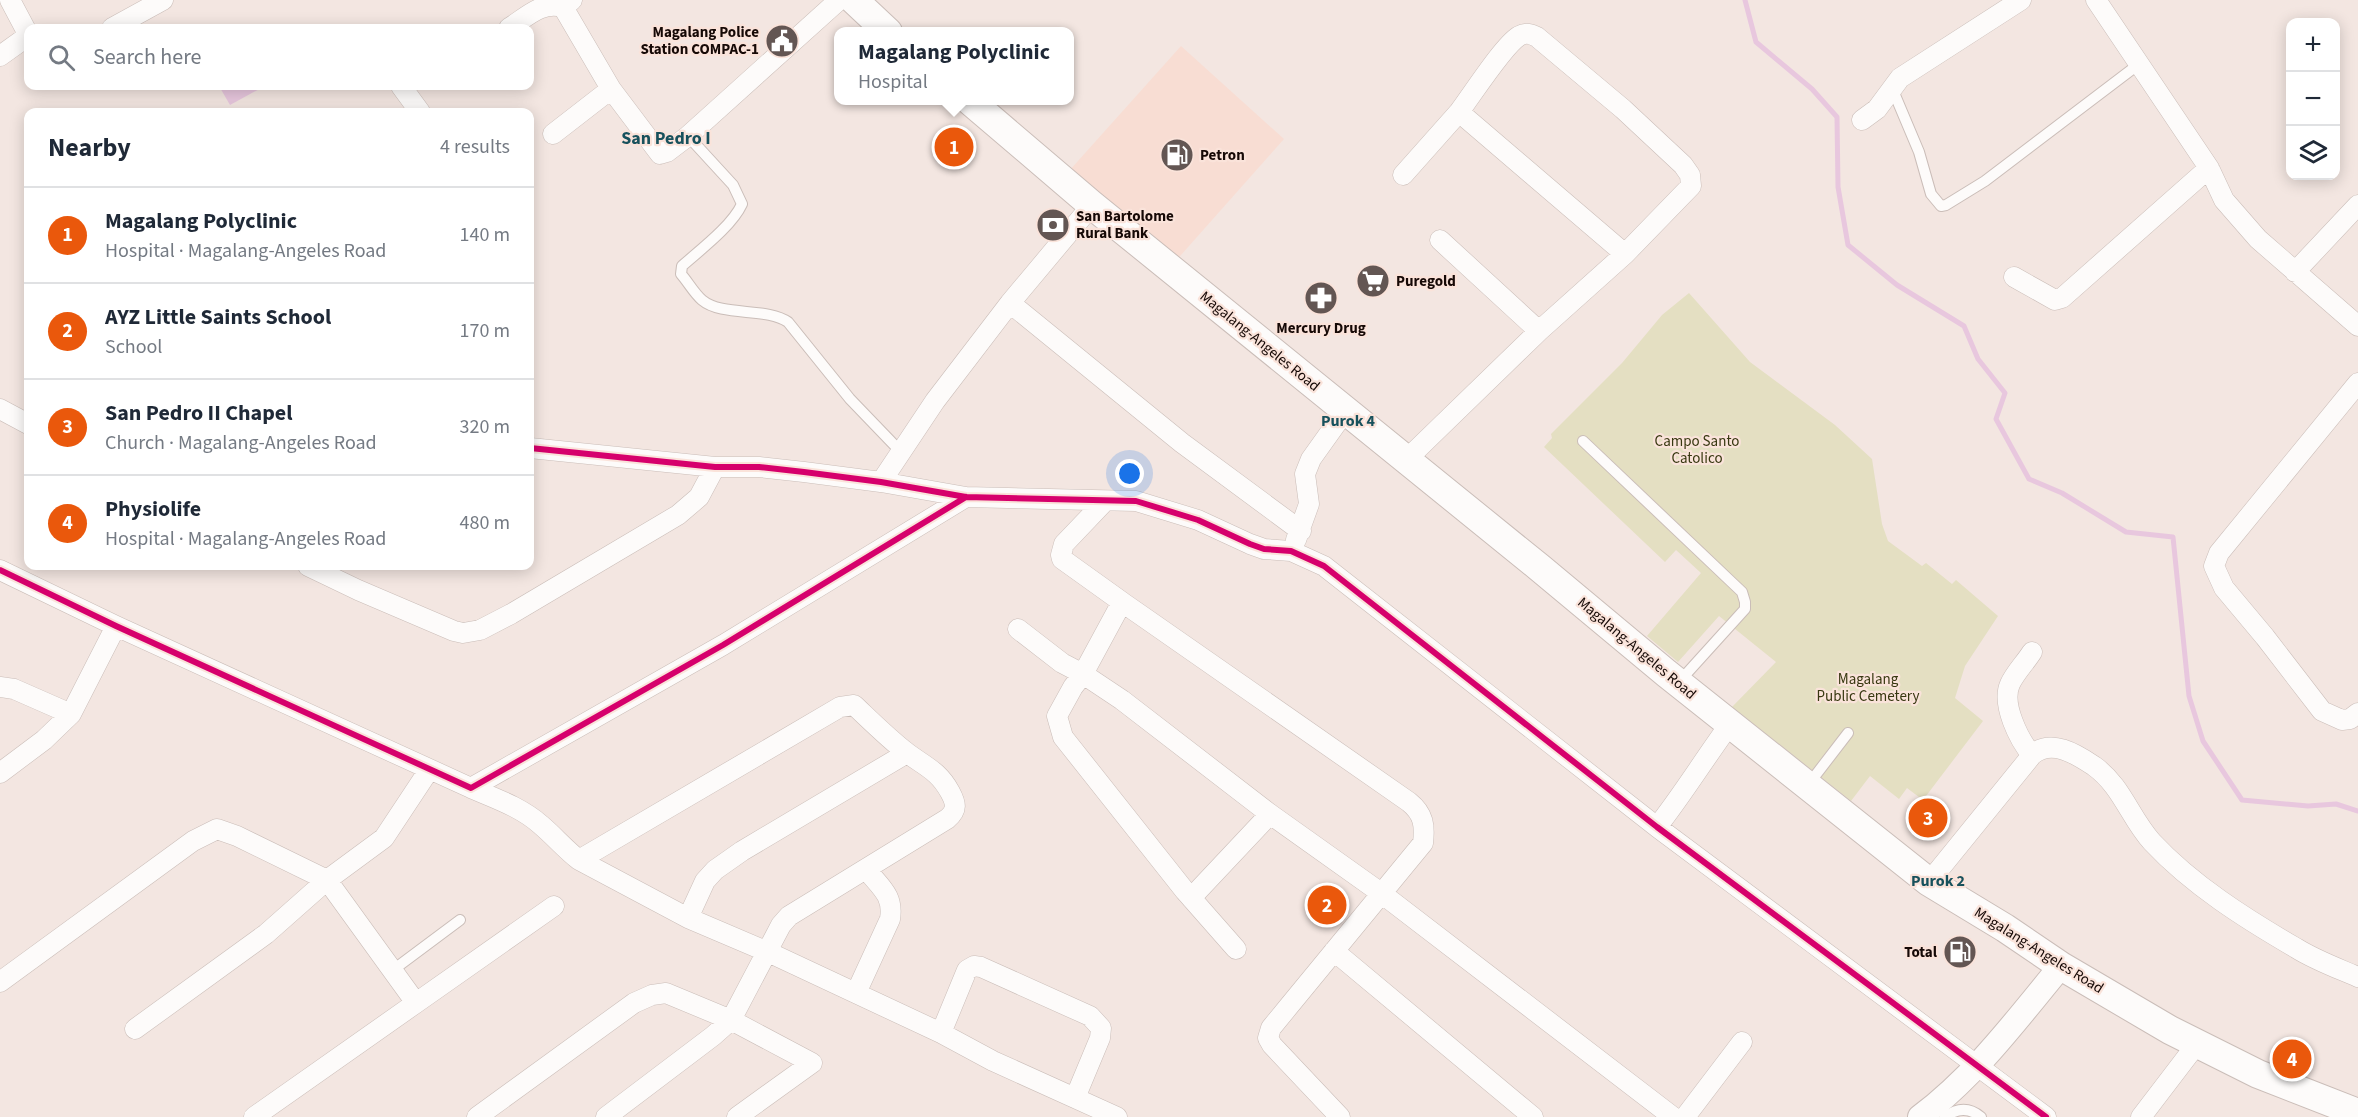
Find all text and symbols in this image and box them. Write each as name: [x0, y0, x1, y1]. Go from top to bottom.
map controls: [2286, 18, 2340, 180]
button: +: [2286, 18, 2340, 72]
place label: Magalang Police Station COMPAC-1: [641, 22, 759, 60]
public building icon: Magalang Police Station COMPAC-1: [764, 23, 800, 59]
search box: [24, 24, 534, 90]
popup: [834, 27, 1074, 105]
text: Magalang Polyclinic: [858, 36, 1050, 68]
icon: search: [45, 41, 78, 74]
text: Search here: [93, 41, 201, 73]
text: Hospital: [858, 68, 928, 96]
button: −: [2286, 72, 2340, 126]
pin: 1: [934, 124, 974, 170]
district label: San Pedro I: [621, 126, 711, 151]
button: layers: [2286, 126, 2340, 180]
text: Nearby: [48, 129, 131, 166]
text: 4 results: [440, 133, 510, 161]
fuel station icon: Petron: [1159, 137, 1195, 173]
place label: Petron: [1200, 145, 1245, 166]
text: Magalang Polyclinic: [105, 205, 297, 237]
place label: San Bartolome Rural Bank: [1076, 206, 1174, 244]
bank icon: San Bartolome Rural Bank: [1035, 207, 1071, 243]
text: 1: [62, 221, 73, 249]
text: 140 m: [460, 221, 510, 249]
text: Hospital · Magalang-Angeles Road: [105, 237, 386, 265]
supermarket icon: Puregold: [1355, 263, 1391, 299]
place label: Puregold: [1396, 271, 1456, 292]
pharmacy icon: Mercury Drug: [1303, 280, 1339, 316]
street label: Magalang-Angeles Road: [1195, 286, 1324, 396]
text: AYZ Little Saints School: [105, 301, 331, 333]
text: 2: [62, 317, 73, 345]
text: 170 m: [460, 317, 510, 345]
place label: Mercury Drug: [1276, 318, 1366, 339]
text: School: [105, 333, 162, 361]
text: San Pedro II Chapel: [105, 397, 293, 429]
district label: Purok 4: [1321, 410, 1376, 432]
text: 3: [62, 413, 73, 441]
text: 320 m: [460, 413, 510, 441]
text: Church · Magalang-Angeles Road: [105, 429, 377, 457]
park label: Campo Santo Catolico: [1655, 431, 1739, 469]
your location: [1115, 459, 1144, 488]
text: Physiolife: [105, 493, 201, 525]
text: 4: [62, 509, 73, 537]
text: 480 m: [460, 509, 510, 537]
text: Hospital · Magalang-Angeles Road: [105, 525, 386, 553]
street label: Magalang-Angeles Road: [1573, 592, 1701, 704]
park label: Magalang Public Cemetery: [1817, 669, 1919, 707]
pin: 3: [1908, 796, 1948, 840]
district label: Purok 2: [1911, 870, 1965, 892]
pin: 2: [1308, 882, 1346, 928]
street label: Magalang-Angeles Road: [1970, 902, 2107, 999]
fuel station icon: Total: [1942, 934, 1978, 970]
place label: Total: [1904, 942, 1938, 963]
pin: 4: [2272, 1036, 2312, 1082]

